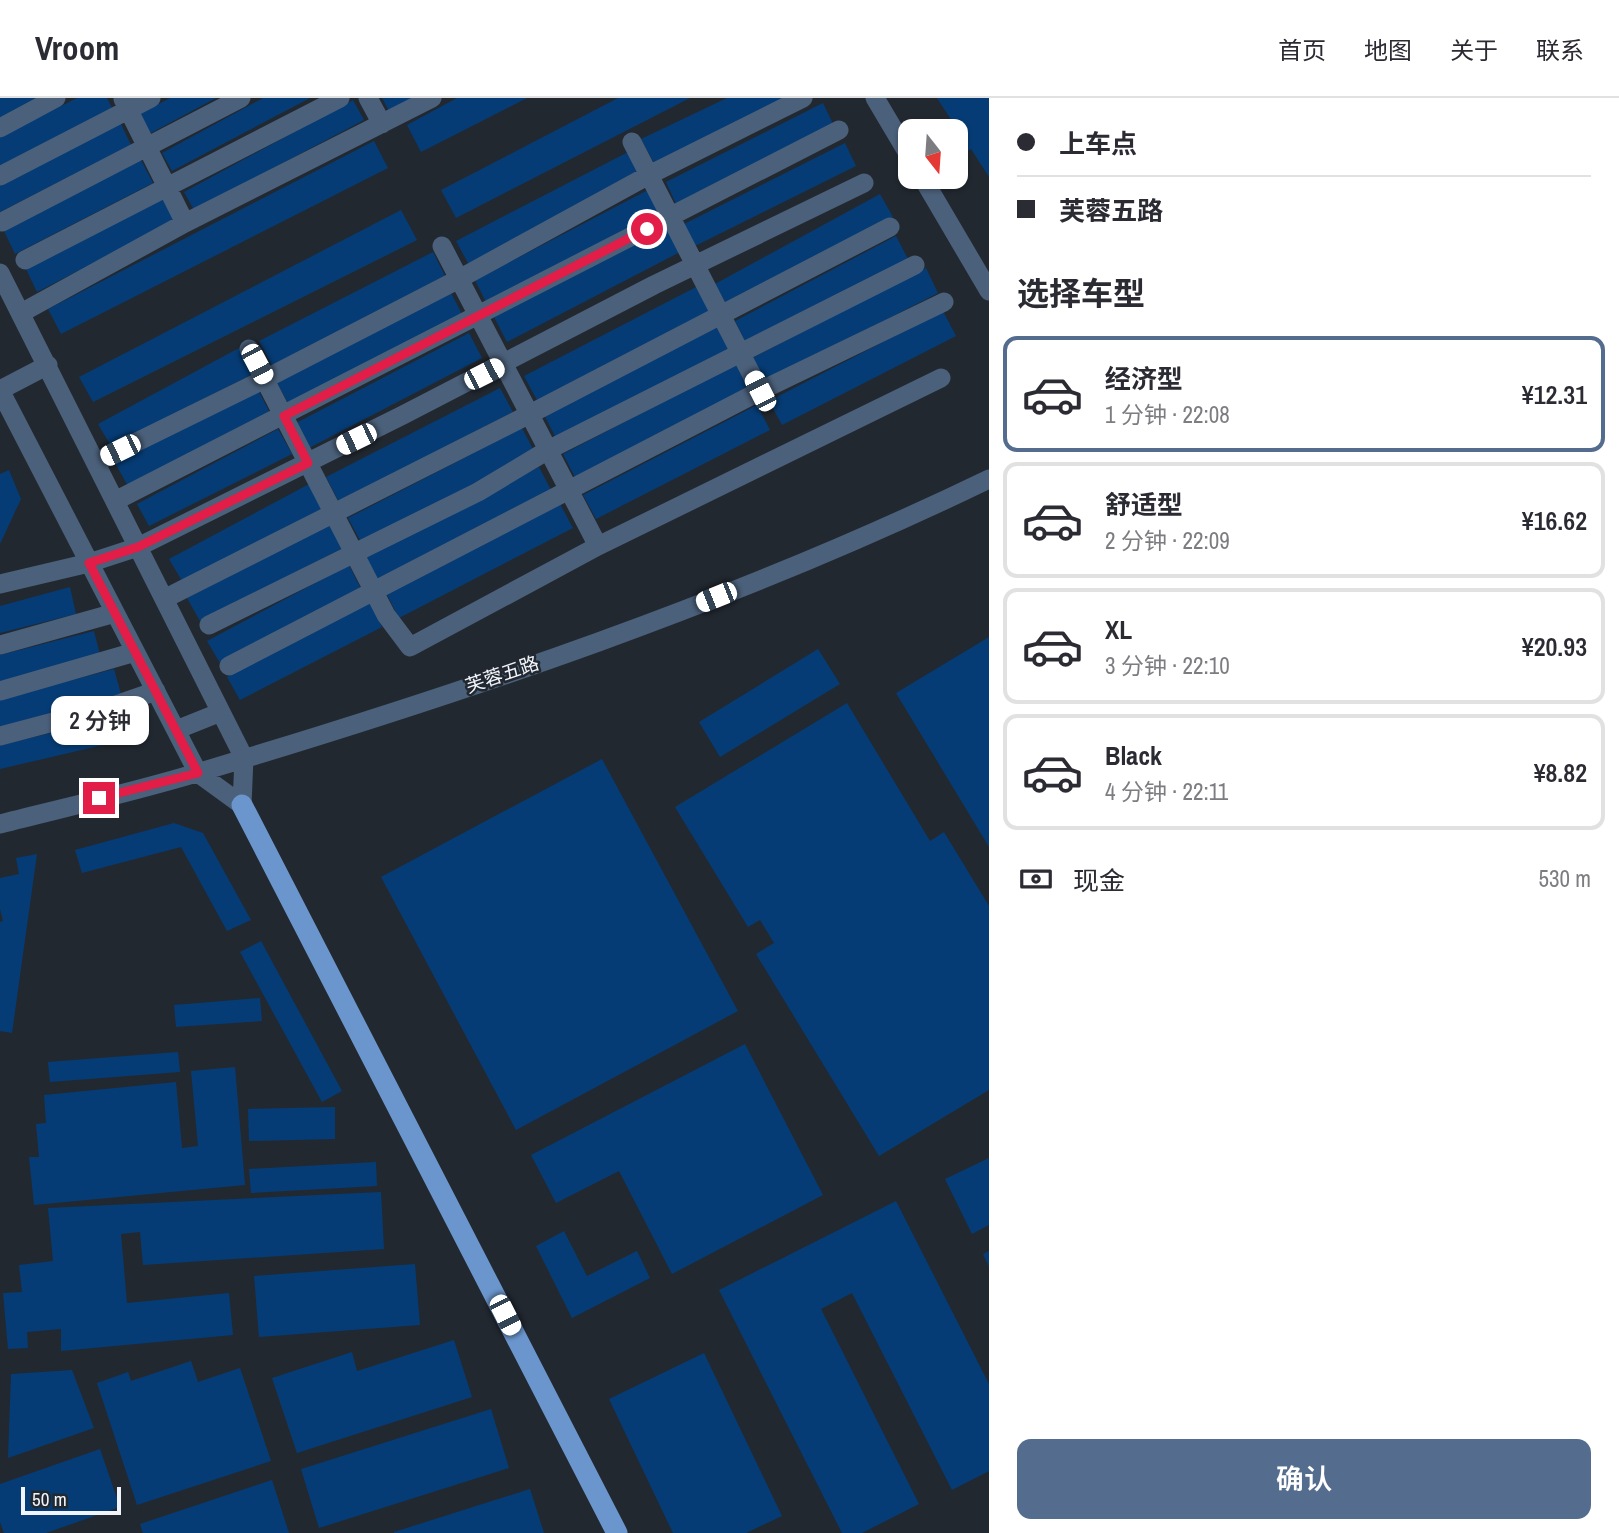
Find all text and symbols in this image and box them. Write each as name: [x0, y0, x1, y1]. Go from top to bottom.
text: Vroom: [35, 26, 119, 70]
text: 首页: [1278, 34, 1326, 66]
text: 地图: [1364, 34, 1412, 66]
text: 关于: [1450, 34, 1498, 66]
text: 联系: [1536, 34, 1584, 66]
north arrow: [898, 119, 968, 189]
map controls: [898, 119, 968, 189]
text: 上车点: [1059, 126, 1137, 161]
text: 芙蓉五路: [1059, 193, 1163, 228]
route start: [631, 213, 663, 245]
text: 选择车型: [1017, 272, 1145, 315]
car: [238, 341, 277, 387]
car: [461, 355, 508, 393]
text: 经济型: [1105, 361, 1183, 396]
icon: car: [1021, 363, 1084, 426]
car: [742, 368, 779, 414]
text: ¥12.31: [1522, 377, 1587, 412]
text: 1 分钟 · 22:08: [1105, 399, 1230, 430]
car: [333, 420, 380, 458]
car: [97, 431, 144, 469]
text: 舒适型: [1105, 487, 1183, 522]
icon: car: [1021, 489, 1084, 552]
text: ¥16.62: [1522, 503, 1587, 538]
text: 2 分钟 · 22:09: [1105, 525, 1230, 556]
car: [693, 579, 740, 615]
text: XL: [1105, 612, 1132, 647]
icon: car: [1021, 615, 1084, 678]
text: ¥20.93: [1522, 629, 1587, 664]
street label: 芙蓉五路: [462, 649, 542, 699]
text: 3 分钟 · 22:10: [1105, 650, 1230, 681]
callout: 2 分钟: [50, 696, 148, 746]
text: 2 分钟: [69, 705, 131, 736]
text: Black: [1105, 738, 1162, 773]
icon: car: [1021, 741, 1084, 804]
text: ¥8.82: [1534, 755, 1587, 790]
text: 4 分钟 · 22:11: [1105, 776, 1228, 807]
route end: [83, 782, 115, 814]
icon: cash: [1017, 860, 1055, 898]
text: 现金: [1073, 863, 1125, 898]
text: 530 m: [1539, 863, 1591, 894]
car: [487, 1292, 524, 1338]
button: 确认: [1017, 1439, 1591, 1519]
scale bar: [21, 1484, 121, 1516]
text: 50 m: [32, 1486, 67, 1512]

